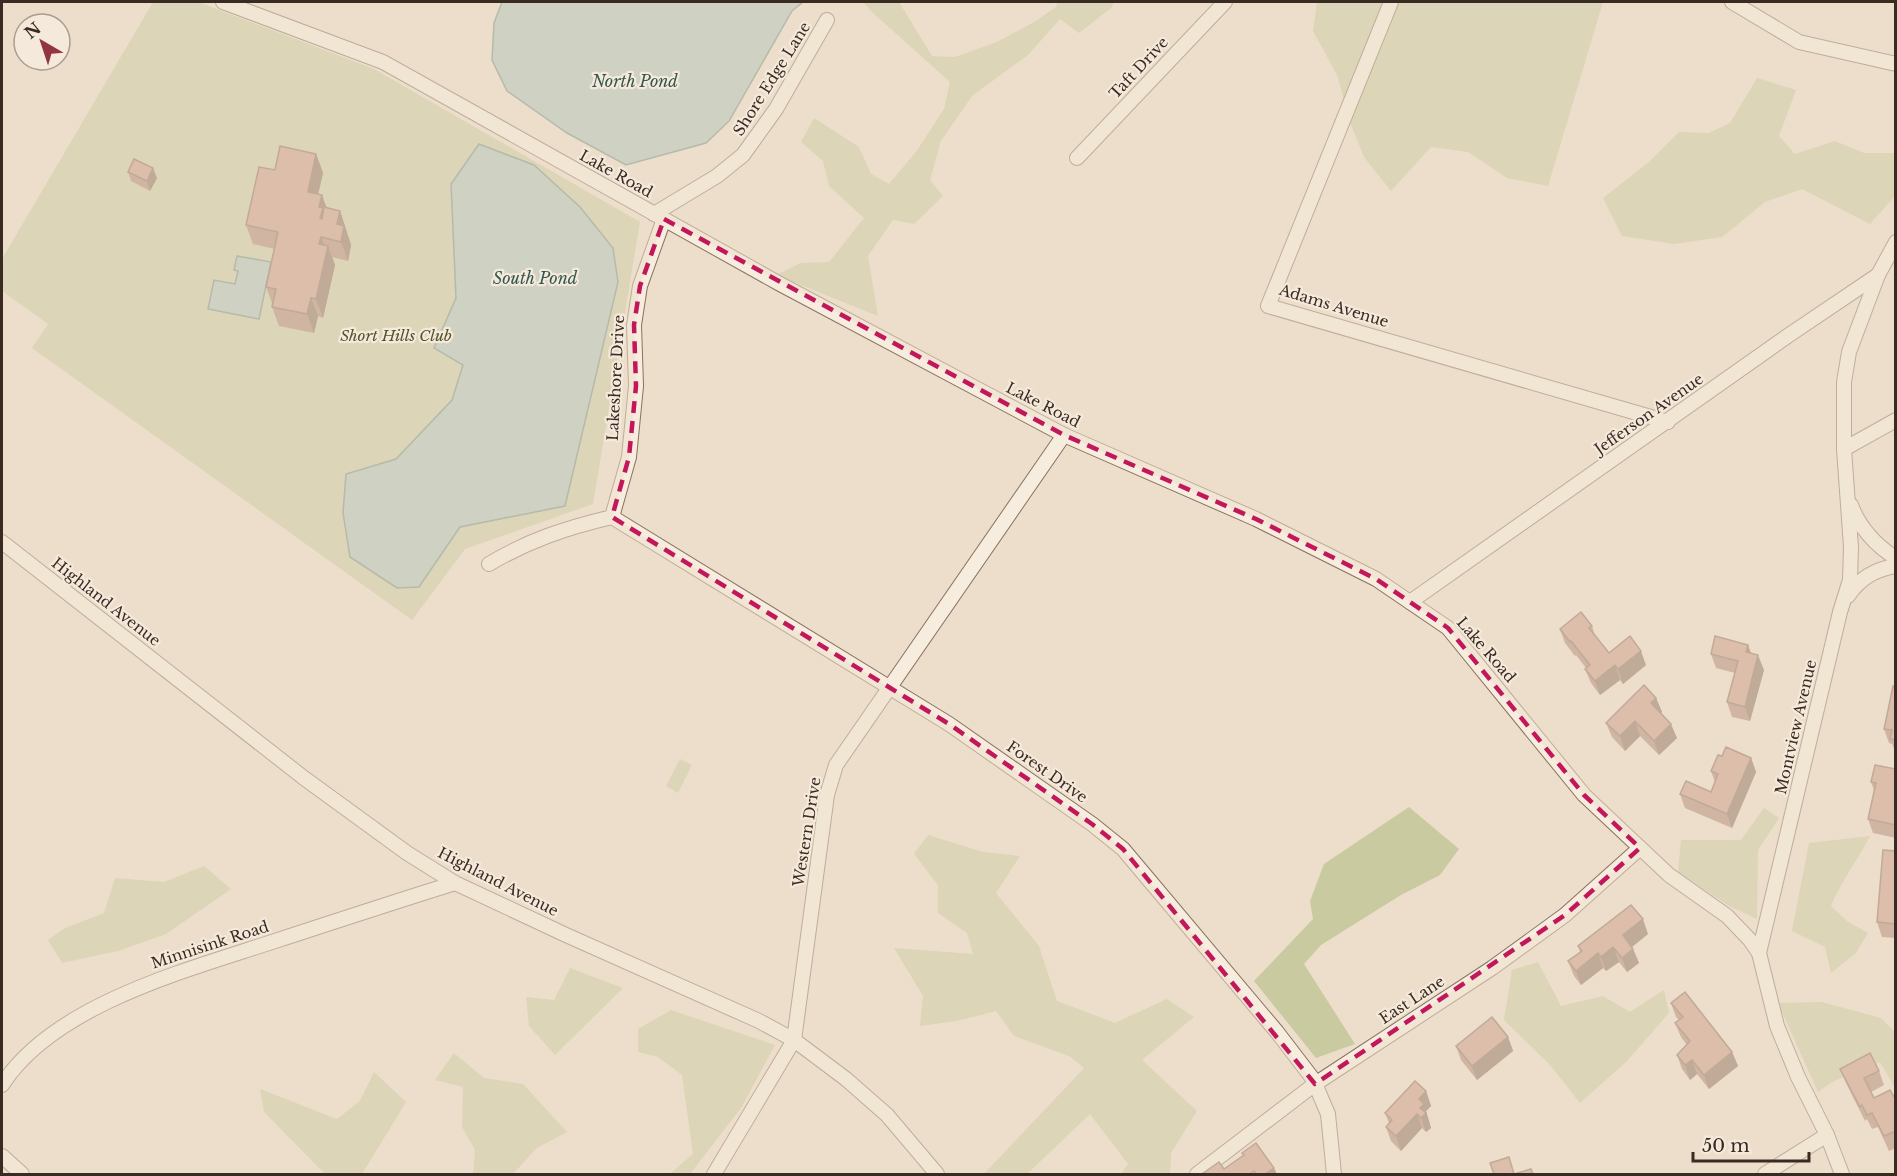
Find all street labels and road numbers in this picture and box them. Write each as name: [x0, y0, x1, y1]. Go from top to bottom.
street label: Shore Edge Lane: [729, 18, 814, 139]
street label: Taft Drive: [1105, 33, 1172, 103]
street label: Lake Road: [576, 146, 656, 201]
street label: Adams Avenue: [1276, 280, 1391, 331]
street label: Lakeshore Drive: [603, 314, 628, 441]
street label: Jefferson Avenue: [1589, 369, 1707, 459]
street label: Lake Road: [1003, 378, 1084, 431]
street label: Highland Avenue: [48, 553, 164, 650]
street label: Lake Road: [1453, 613, 1520, 686]
street label: Montview Avenue: [1771, 658, 1820, 796]
street label: Forest Drive: [1003, 737, 1091, 806]
street label: Western Drive: [788, 776, 825, 889]
street label: Highland Avenue: [435, 843, 562, 920]
street label: Minnisink Road: [149, 917, 271, 973]
street label: East Lane: [1375, 971, 1448, 1028]

